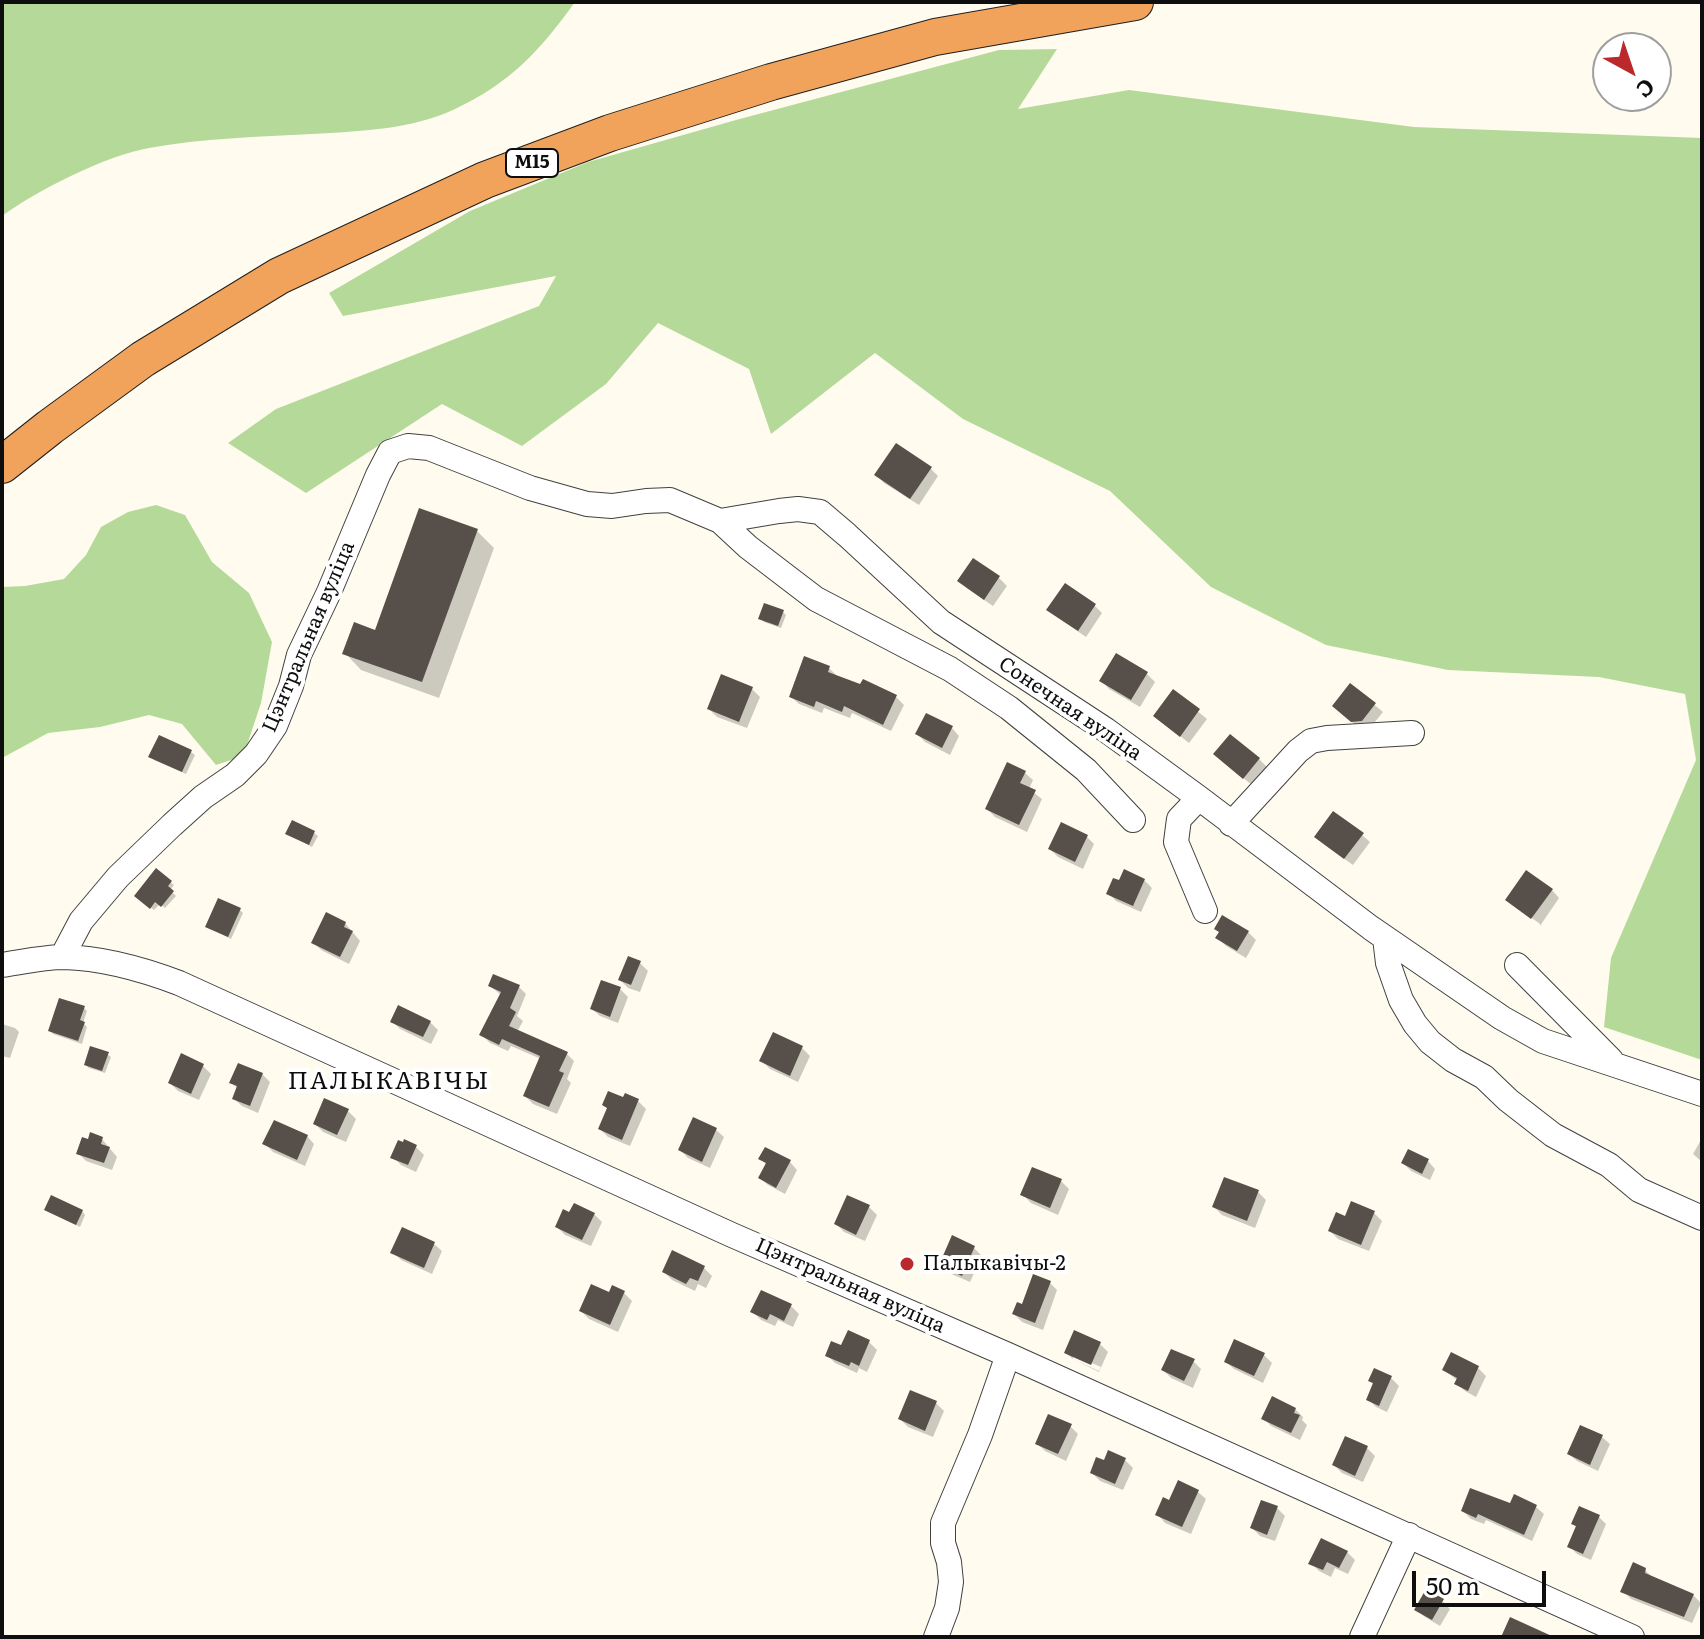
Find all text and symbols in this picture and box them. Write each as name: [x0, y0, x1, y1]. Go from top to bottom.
north arrow: [1592, 32, 1672, 112]
text: С: [1630, 72, 1663, 107]
road number: М15: [506, 149, 558, 177]
street label: Цэнтральная вуліца: [258, 538, 360, 736]
street label: Сонечная вуліца: [994, 652, 1146, 766]
district label: ПАЛЫКАВІЧЫ: [288, 1068, 490, 1096]
street label: Цэнтральная вуліца: [751, 1233, 949, 1339]
place label: Палыкавічы-2: [923, 1252, 1066, 1276]
marker: Палыкавічы-2: [898, 1255, 916, 1273]
scale bar: [1416, 1555, 1550, 1605]
text: 50 m: [1426, 1567, 1480, 1602]

